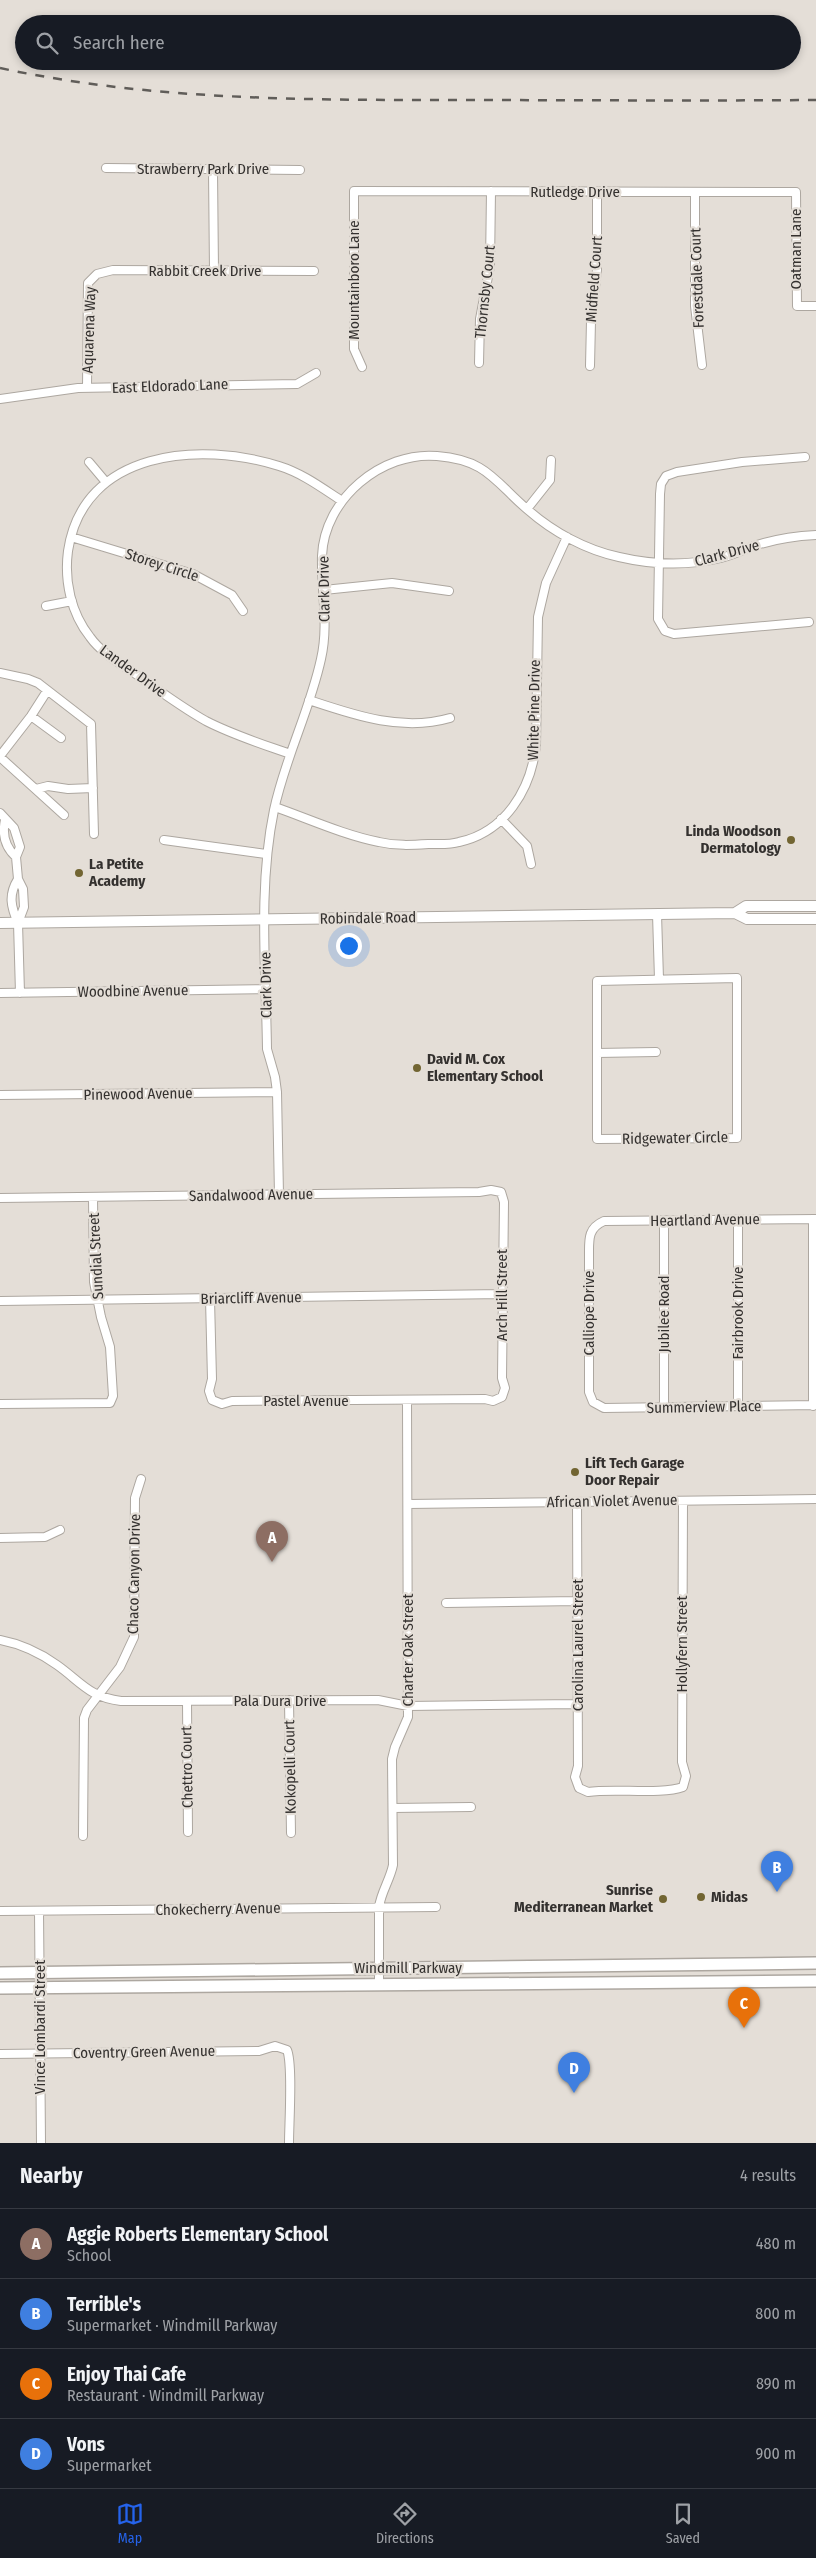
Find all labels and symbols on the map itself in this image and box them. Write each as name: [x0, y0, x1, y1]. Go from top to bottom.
street label: Strawberry Park Drive: [137, 160, 269, 178]
street label: Rutledge Drive: [530, 183, 620, 201]
street label: Oatman Lane: [787, 208, 805, 290]
street label: Mountainboro Lane: [345, 220, 363, 340]
street label: Forestdale Court: [686, 227, 708, 329]
street label: Midfield Court: [582, 235, 606, 323]
street label: Thornsby Court: [471, 244, 499, 339]
street label: Rabbit Creek Drive: [149, 262, 261, 280]
street label: Aquarena Way: [78, 286, 100, 374]
street label: East Eldorado Lane: [111, 375, 229, 397]
street label: Clark Drive: [693, 536, 761, 570]
street label: Storey Circle: [123, 545, 201, 585]
street label: Clark Drive: [314, 556, 334, 622]
street label: Lander Drive: [96, 641, 170, 701]
street label: White Pine Drive: [524, 659, 544, 761]
place label: Linda Woodson Dermatology: [685, 822, 782, 857]
marker: Linda Woodson Dermatology: [785, 834, 797, 846]
place label: La Petite Academy: [88, 855, 146, 890]
marker: La Petite Academy: [73, 867, 85, 879]
street label: Robindale Road: [320, 908, 416, 928]
your location: [336, 933, 362, 959]
street label: Clark Drive: [256, 952, 276, 1018]
street label: Woodbine Avenue: [78, 981, 188, 1001]
place label: David M. Cox Elementary School: [427, 1050, 544, 1085]
marker: David M. Cox Elementary School: [411, 1062, 423, 1074]
street label: Pinewood Avenue: [83, 1084, 193, 1104]
street label: Ridgewater Circle: [622, 1128, 728, 1148]
street label: Sandalwood Avenue: [189, 1185, 313, 1205]
street label: Heartland Avenue: [650, 1210, 760, 1230]
street label: Sundial Street: [85, 1212, 107, 1300]
street label: Arch Hill Street: [493, 1249, 511, 1341]
street label: Fairbrook Drive: [729, 1267, 747, 1359]
street label: Calliope Drive: [580, 1271, 598, 1355]
street label: Jubilee Road: [655, 1275, 673, 1353]
street label: Briarcliff Avenue: [200, 1288, 302, 1308]
street label: Pastel Avenue: [263, 1392, 349, 1410]
street label: Summerview Place: [647, 1397, 761, 1417]
place label: Lift Tech Garage Door Repair: [585, 1454, 685, 1489]
marker: Lift Tech Garage Door Repair: [569, 1466, 581, 1478]
street label: African Violet Avenue: [547, 1491, 677, 1511]
street label: Chaco Canyon Drive: [124, 1514, 144, 1634]
pin: A: [256, 1521, 288, 1562]
street label: Carolina Laurel Street: [569, 1579, 587, 1711]
street label: Charter Oak Street: [399, 1593, 417, 1706]
street label: Hollyfern Street: [673, 1595, 691, 1692]
street label: Pala Dura Drive: [234, 1692, 327, 1710]
street label: Kokopelli Court: [280, 1720, 300, 1814]
street label: Chettro Court: [177, 1726, 197, 1808]
pin: B: [761, 1851, 793, 1892]
place label: Sunrise Mediterranean Market: [514, 1881, 654, 1916]
place label: Midas: [711, 1888, 748, 1906]
marker: Midas: [695, 1891, 707, 1903]
marker: Sunrise Mediterranean Market: [657, 1893, 669, 1905]
street label: Chokecherry Avenue: [155, 1899, 281, 1919]
street label: Windmill Parkway: [354, 1959, 462, 1977]
street label: Vince Lombardi Street: [31, 1960, 49, 2094]
pin: C: [728, 1987, 760, 2028]
street label: Coventry Green Avenue: [73, 2042, 215, 2062]
pin: D: [558, 2052, 590, 2093]

